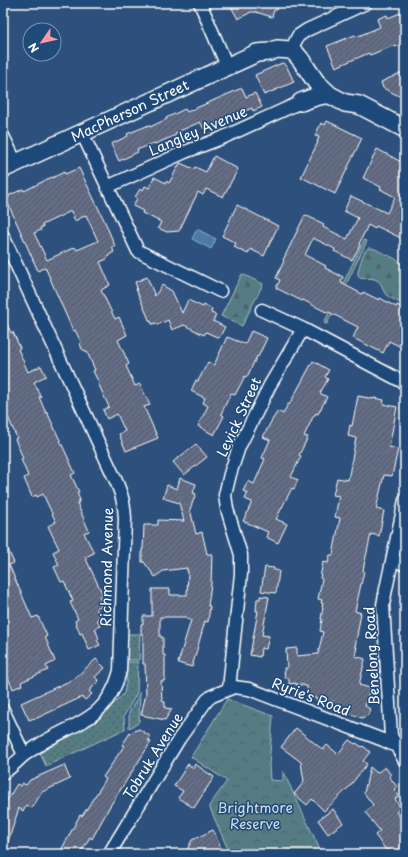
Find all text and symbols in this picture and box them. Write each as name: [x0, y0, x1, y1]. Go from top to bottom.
north arrow: [22, 22, 62, 62]
text: N: [24, 39, 43, 56]
street label: MacPherson Street: [67, 74, 192, 147]
street label: Langley Avenue: [145, 100, 251, 161]
street label: Levick Street: [211, 373, 266, 460]
street label: Richmond Avenue: [95, 507, 118, 627]
street label: Benelong Road: [358, 606, 385, 706]
street label: Ryrie's Road: [269, 672, 353, 721]
street label: Tobruk Avenue: [117, 708, 188, 803]
park label: Brightmore Reserve: [217, 797, 293, 834]

